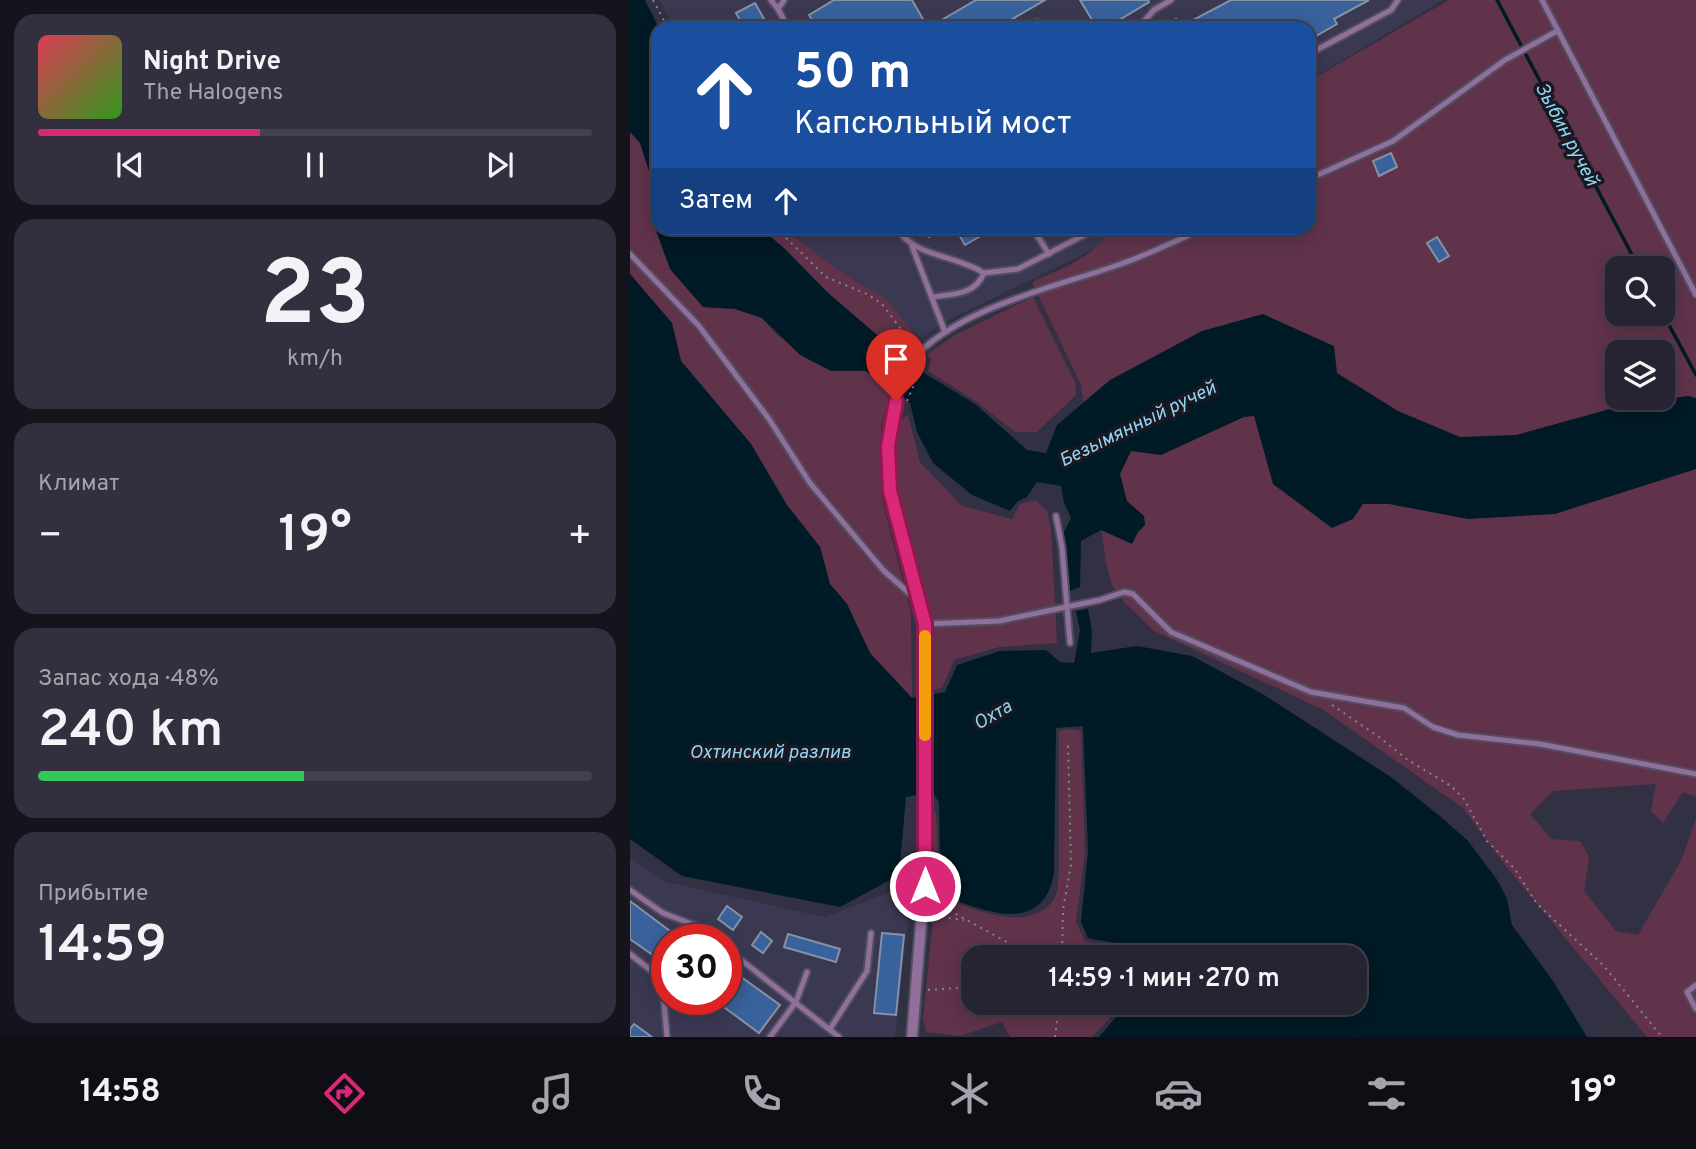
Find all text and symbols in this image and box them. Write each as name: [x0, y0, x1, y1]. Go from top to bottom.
text: 50 m: [794, 44, 911, 106]
text: Night Drive: [143, 46, 281, 79]
icon: ahead: [679, 49, 770, 140]
text: The Halogens: [143, 79, 283, 108]
water label: Зыбин ручей: [1529, 79, 1604, 191]
text: Капсюльный мост: [794, 105, 1072, 145]
icon: previous: [111, 146, 149, 184]
icon: pause: [296, 146, 334, 184]
icon: next: [481, 146, 519, 184]
icon: ahead: [767, 182, 805, 220]
text: Затем: [679, 185, 753, 218]
text: 23: [260, 242, 370, 357]
map controls: [1605, 256, 1675, 410]
button: search: [1605, 256, 1675, 326]
pin: [866, 329, 926, 401]
icon: arrive: [877, 340, 915, 378]
button: layers: [1605, 340, 1675, 410]
text: km/h: [287, 345, 343, 374]
water label: Безымянный ручей: [1055, 376, 1221, 473]
text: Климат: [38, 470, 119, 499]
text: 19°: [278, 504, 352, 570]
text: −: [38, 513, 63, 562]
text: +: [567, 513, 592, 562]
text: Запас хода · 48%: [38, 665, 219, 694]
water label: Охта: [969, 695, 1017, 736]
text: 240 km: [38, 699, 223, 765]
water label: Охтинский разлив: [689, 741, 851, 765]
position arrow: [888, 849, 962, 923]
text: Прибытие: [38, 880, 148, 909]
text: 14:59: [38, 914, 167, 980]
speed limit sign: 30: [651, 924, 742, 1015]
text: 14:59 · 1 мин · 270 m: [1048, 963, 1280, 996]
icon: directions: [320, 1069, 369, 1118]
icon: music: [528, 1069, 577, 1118]
icon: phone: [737, 1069, 786, 1118]
icon: climate: [945, 1069, 994, 1118]
icon: car: [1154, 1069, 1203, 1118]
icon: filters: [1362, 1069, 1411, 1118]
text: 14:58: [80, 1073, 161, 1113]
text: 19°: [1570, 1073, 1616, 1113]

